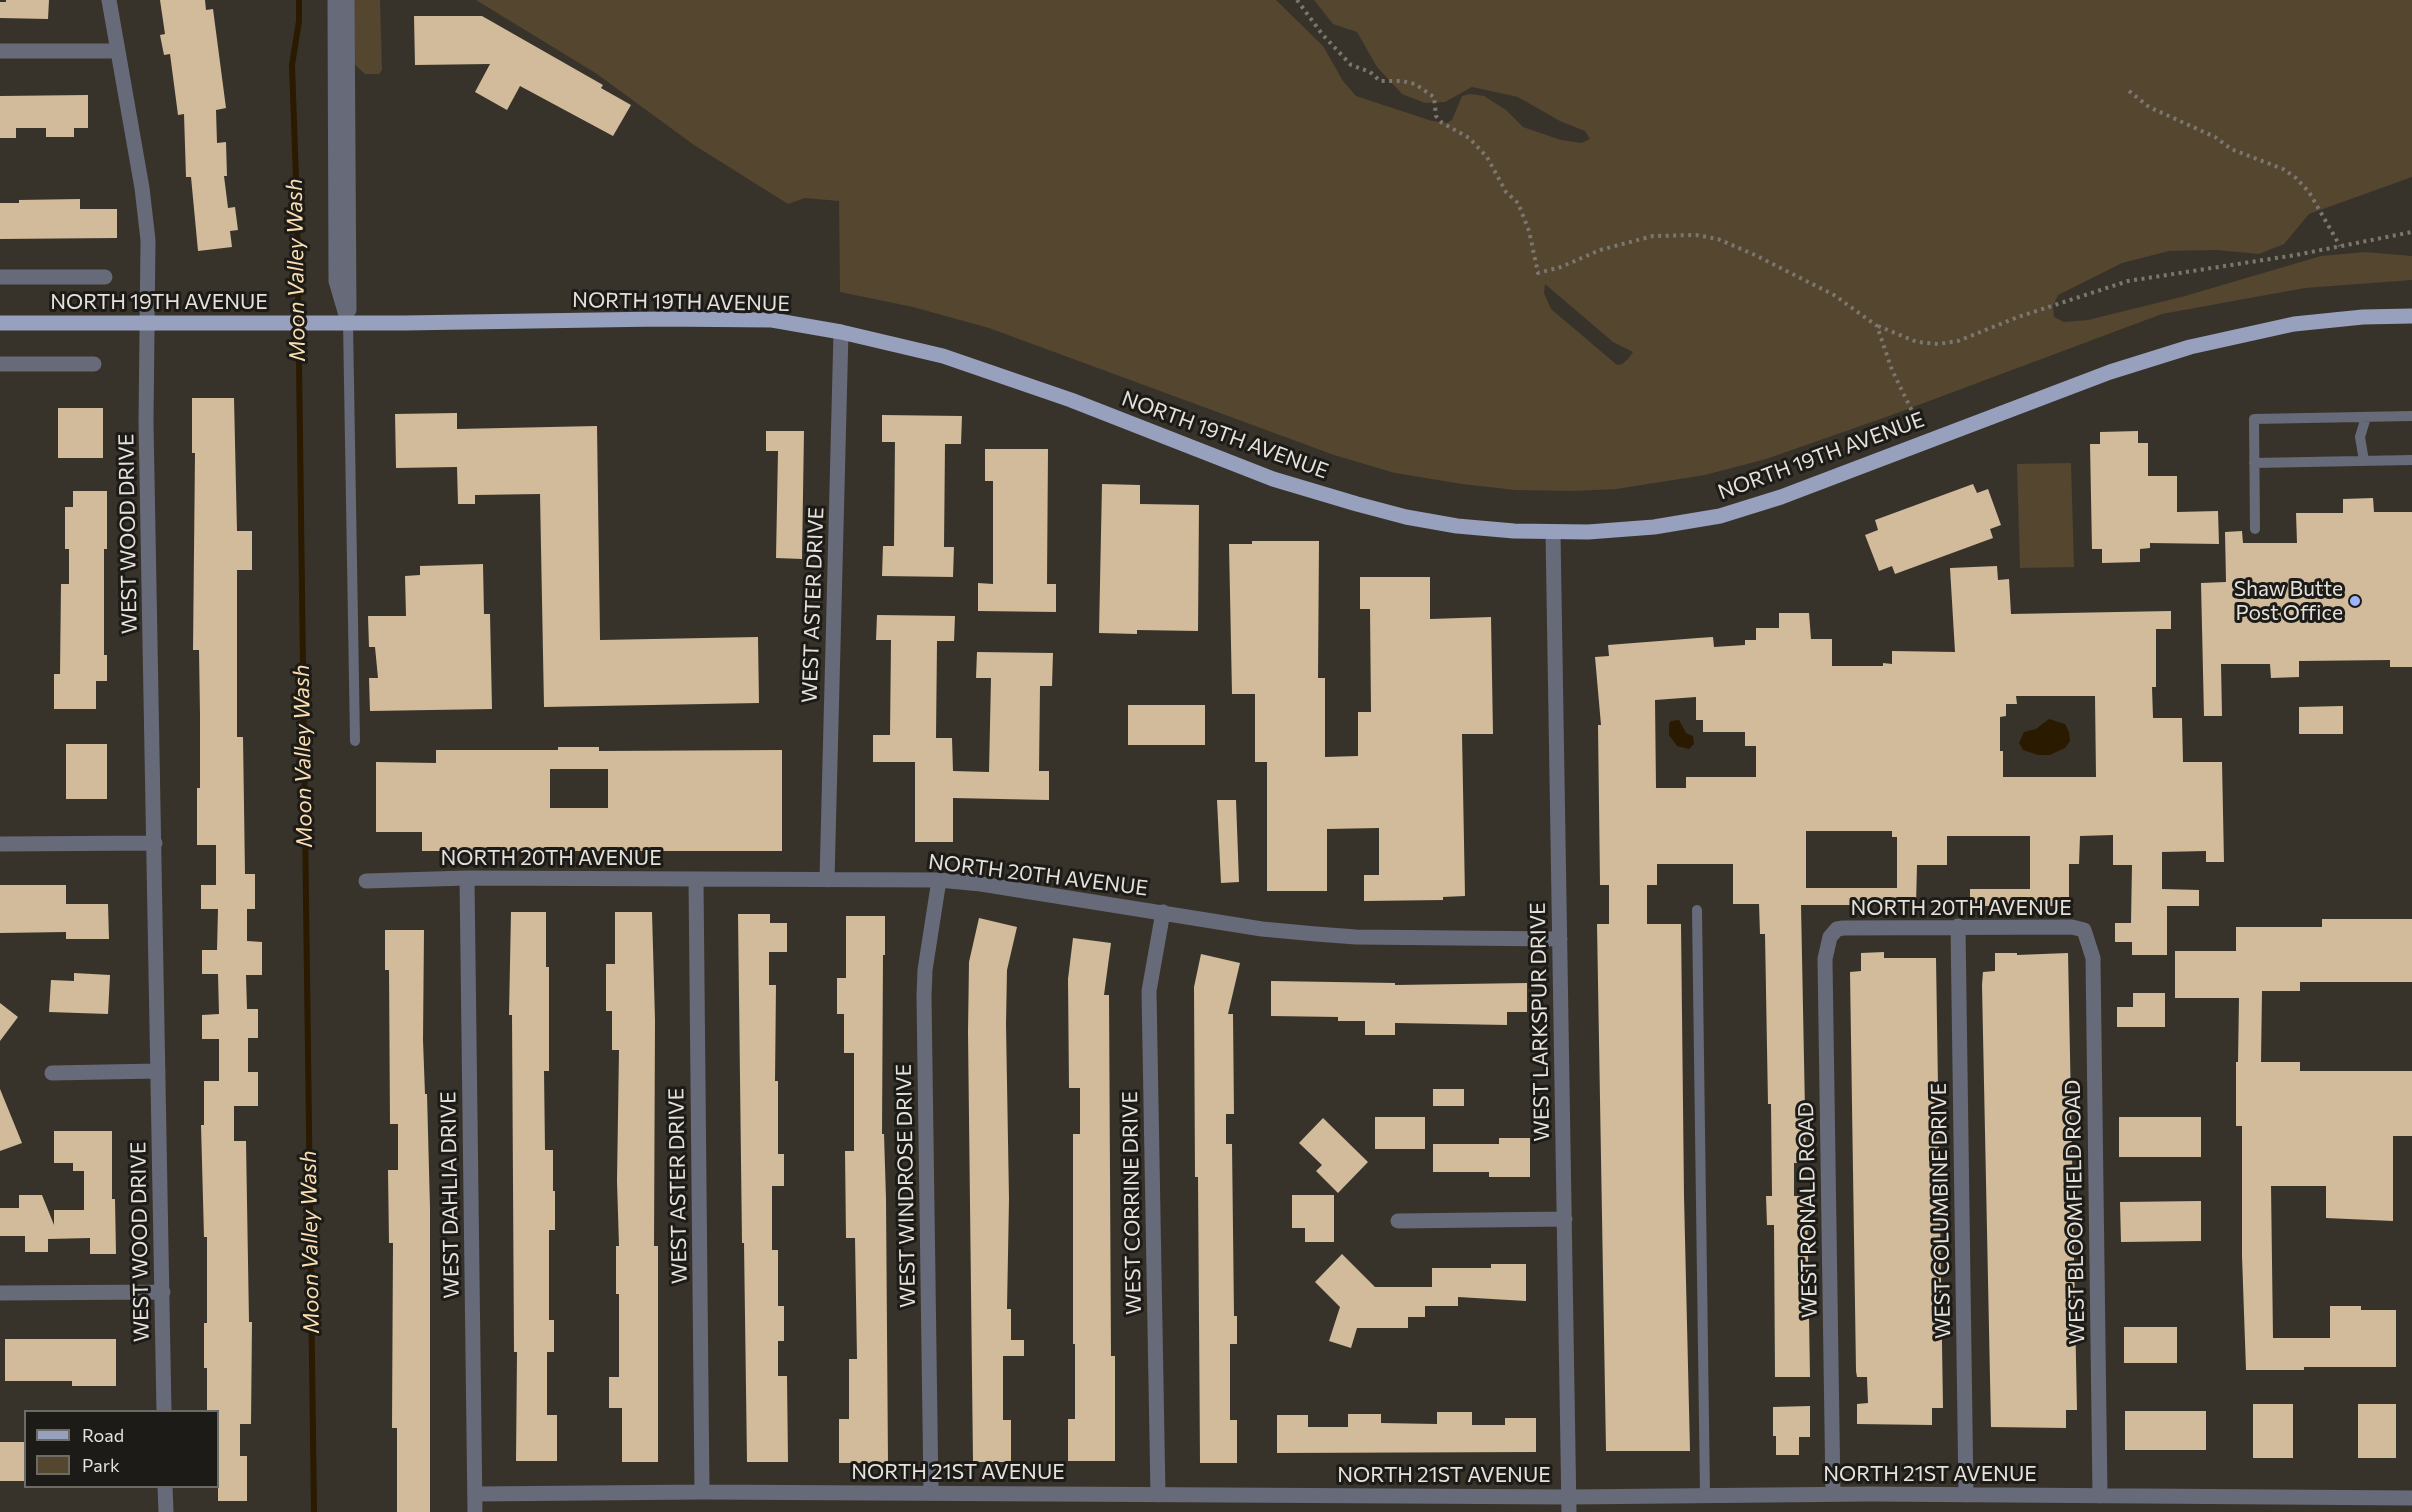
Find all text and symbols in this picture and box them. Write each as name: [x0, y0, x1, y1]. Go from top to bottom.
water label: Moon Valley Wash: [281, 178, 311, 362]
street label: NORTH 19TH AVENUE: [572, 288, 790, 316]
street label: NORTH 19TH AVENUE: [50, 289, 268, 315]
street label: NORTH 19TH AVENUE: [1118, 386, 1332, 484]
street label: NORTH 19TH AVENUE: [1714, 407, 1928, 505]
street label: WEST WOOD DRIVE: [114, 434, 142, 634]
street label: WEST ASTER DRIVE: [797, 506, 829, 704]
place label: Shaw Butte Post Office: [2234, 576, 2343, 626]
marker: Shaw Butte Post Office: [2348, 594, 2362, 608]
water label: Moon Valley Wash: [288, 664, 318, 848]
street label: NORTH 20TH AVENUE: [440, 845, 662, 871]
street label: NORTH 20TH AVENUE: [927, 849, 1149, 901]
street label: NORTH 20TH AVENUE: [1850, 895, 2072, 921]
street label: WEST LARKSPUR DRIVE: [1525, 902, 1555, 1142]
street label: WEST WINDROSE DRIVE: [891, 1064, 921, 1308]
street label: WEST BLOOMFIELD ROAD: [2060, 1079, 2090, 1345]
street label: WEST COLUMBINE DRIVE: [1926, 1083, 1956, 1339]
street label: WEST ASTER DRIVE: [664, 1088, 692, 1284]
street label: WEST DAHLIA DRIVE: [436, 1091, 464, 1299]
street label: WEST CORRINE DRIVE: [1117, 1091, 1147, 1315]
street label: WEST RONALD ROAD: [1794, 1102, 1822, 1318]
street label: WEST WOOD DRIVE: [126, 1142, 154, 1342]
water label: Moon Valley Wash: [295, 1150, 325, 1334]
legend: [24, 1410, 219, 1488]
text: Road: [82, 1424, 124, 1446]
text: Park: [82, 1454, 120, 1476]
street label: NORTH 21ST AVENUE: [851, 1459, 1065, 1485]
street label: NORTH 21ST AVENUE: [1823, 1461, 2037, 1487]
street label: NORTH 21ST AVENUE: [1337, 1462, 1551, 1488]

